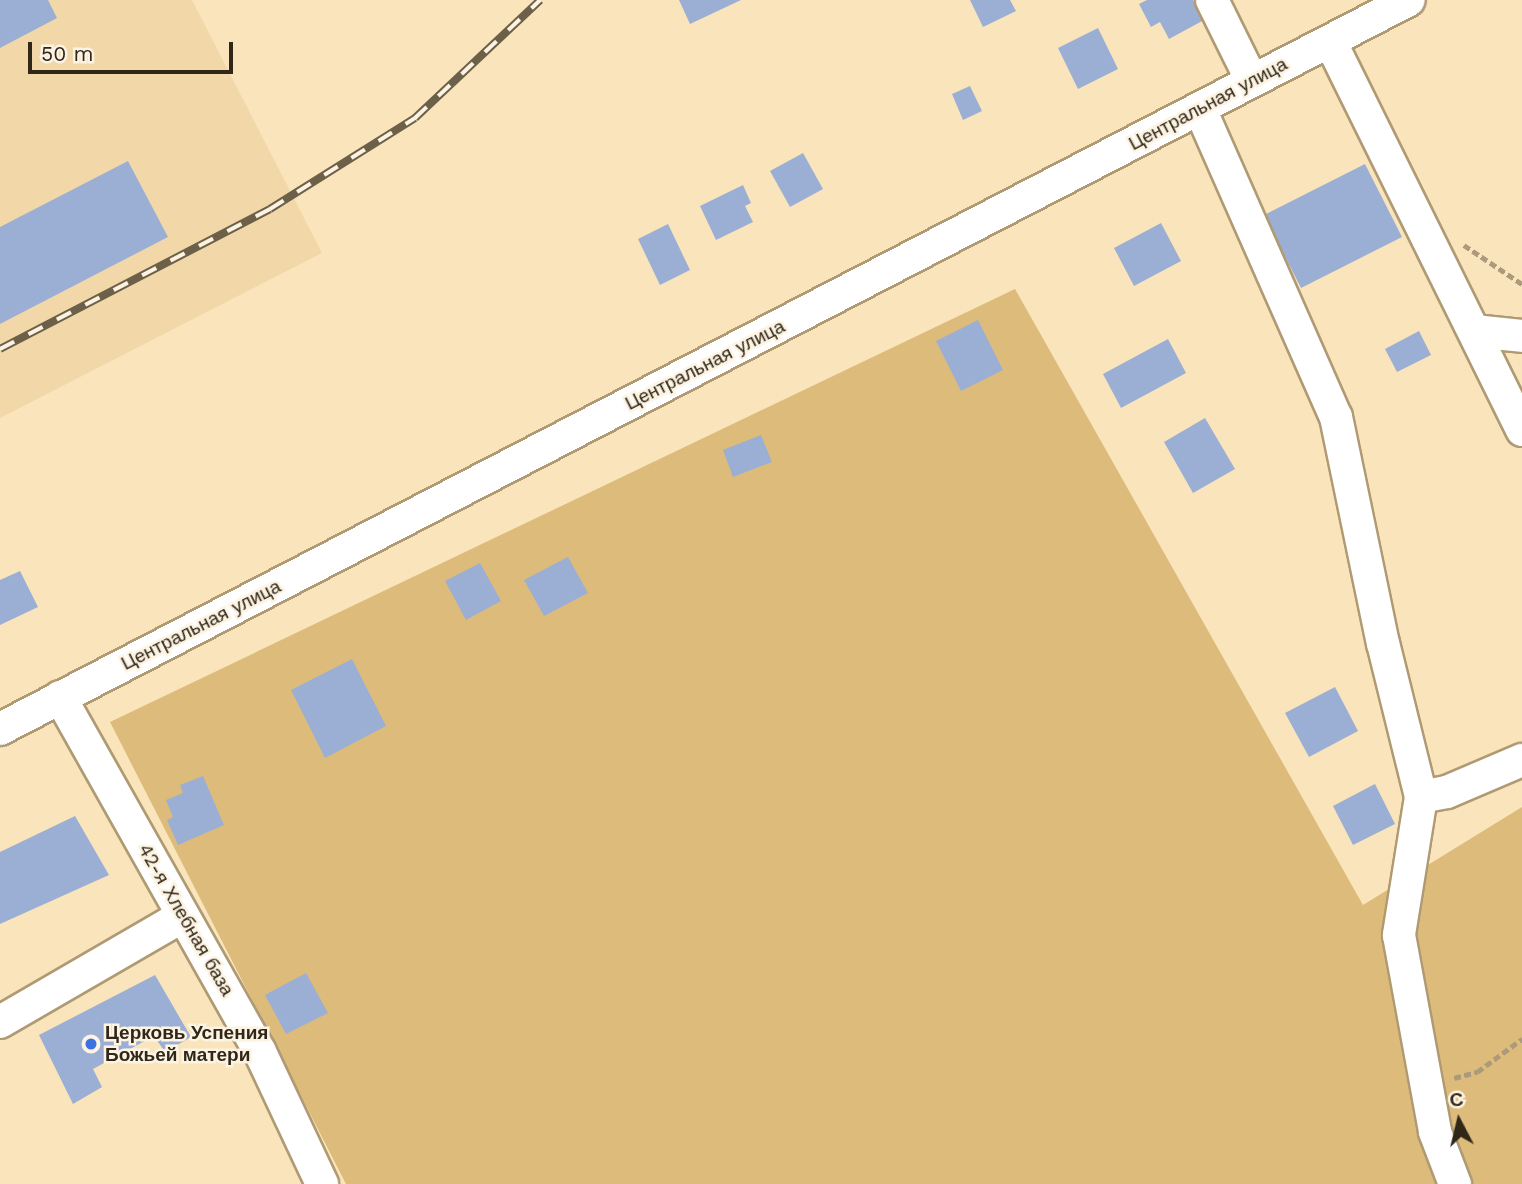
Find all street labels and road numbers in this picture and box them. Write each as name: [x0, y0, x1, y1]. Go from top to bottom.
street label: Центральная улица: [1125, 53, 1291, 155]
street label: Центральная улица: [621, 315, 789, 415]
street label: Центральная улица: [117, 575, 285, 675]
street label: 42-я Хлебная база: [133, 840, 239, 1000]

